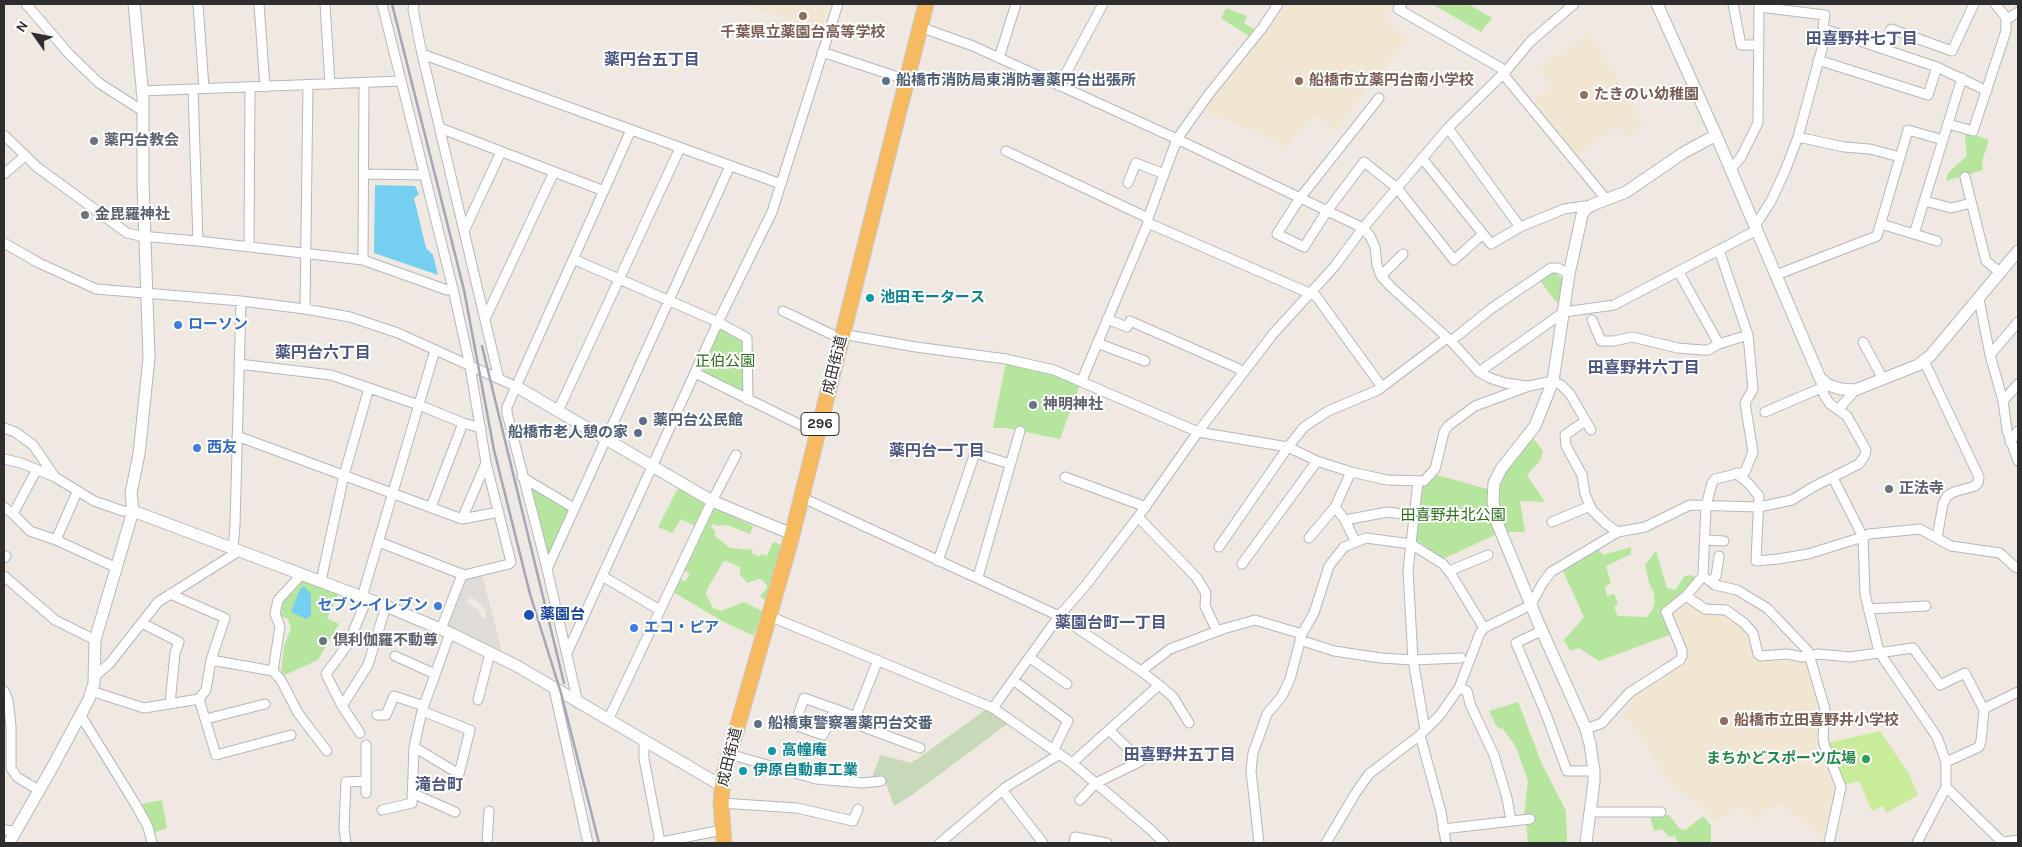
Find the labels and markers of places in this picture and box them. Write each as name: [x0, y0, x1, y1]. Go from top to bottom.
marker: 千葉県立薬園台高等学校: [797, 10, 809, 22]
place label: 千葉県立薬園台高等学校: [721, 24, 885, 42]
place label: 船橋市消防局東消防署薬円台出張所: [896, 72, 1136, 90]
place label: 船橋市立薬円台南小学校: [1309, 72, 1474, 90]
marker: 船橋市消防局東消防署薬円台出張所: [880, 75, 892, 87]
marker: 船橋市立薬円台南小学校: [1293, 75, 1305, 87]
place label: たきのい幼稚園: [1594, 86, 1699, 104]
marker: たきのい幼稚園: [1578, 89, 1590, 101]
place label: 薬円台教会: [104, 132, 179, 150]
marker: 薬円台教会: [88, 135, 100, 147]
place label: 金毘羅神社: [95, 206, 170, 224]
marker: 金毘羅神社: [79, 209, 91, 221]
place label: 池田モータース: [880, 289, 985, 307]
marker: 池田モータース: [864, 292, 876, 304]
place label: ローソン: [188, 316, 248, 334]
marker: ローソン: [172, 319, 184, 331]
place label: 神明神社: [1043, 396, 1103, 414]
marker: 神明神社: [1027, 399, 1039, 411]
place label: 薬円台公民館: [653, 412, 743, 430]
marker: 薬円台公民館: [637, 415, 649, 427]
place label: 船橋市老人憩の家: [508, 424, 628, 442]
marker: 船橋市老人憩の家: [632, 427, 644, 439]
place label: 西友: [207, 439, 237, 457]
marker: 西友: [191, 442, 203, 454]
place label: 正法寺: [1899, 480, 1944, 498]
marker: 正法寺: [1883, 483, 1895, 495]
place label: セブン-イレブン: [317, 597, 428, 615]
marker: セブン-イレブン: [432, 600, 444, 612]
place label: 薬園台: [540, 606, 585, 624]
marker: 薬園台: [522, 608, 536, 622]
place label: エコ・ピア: [644, 619, 719, 637]
marker: エコ・ピア: [628, 622, 640, 634]
place label: 倶利伽羅不動尊: [333, 632, 438, 650]
marker: 倶利伽羅不動尊: [317, 635, 329, 647]
place label: 船橋市立田喜野井小学校: [1734, 712, 1899, 730]
place label: 船橋東警察署薬円台交番: [768, 715, 933, 733]
marker: 船橋市立田喜野井小学校: [1718, 715, 1730, 727]
marker: 船橋東警察署薬円台交番: [752, 718, 764, 730]
place label: 高幢庵: [782, 742, 827, 760]
marker: 高幢庵: [766, 745, 778, 757]
place label: まちかどスポーツ広場: [1706, 750, 1856, 768]
marker: まちかどスポーツ広場: [1860, 753, 1872, 765]
place label: 伊原自動車工業: [753, 762, 858, 780]
marker: 伊原自動車工業: [737, 765, 749, 777]

